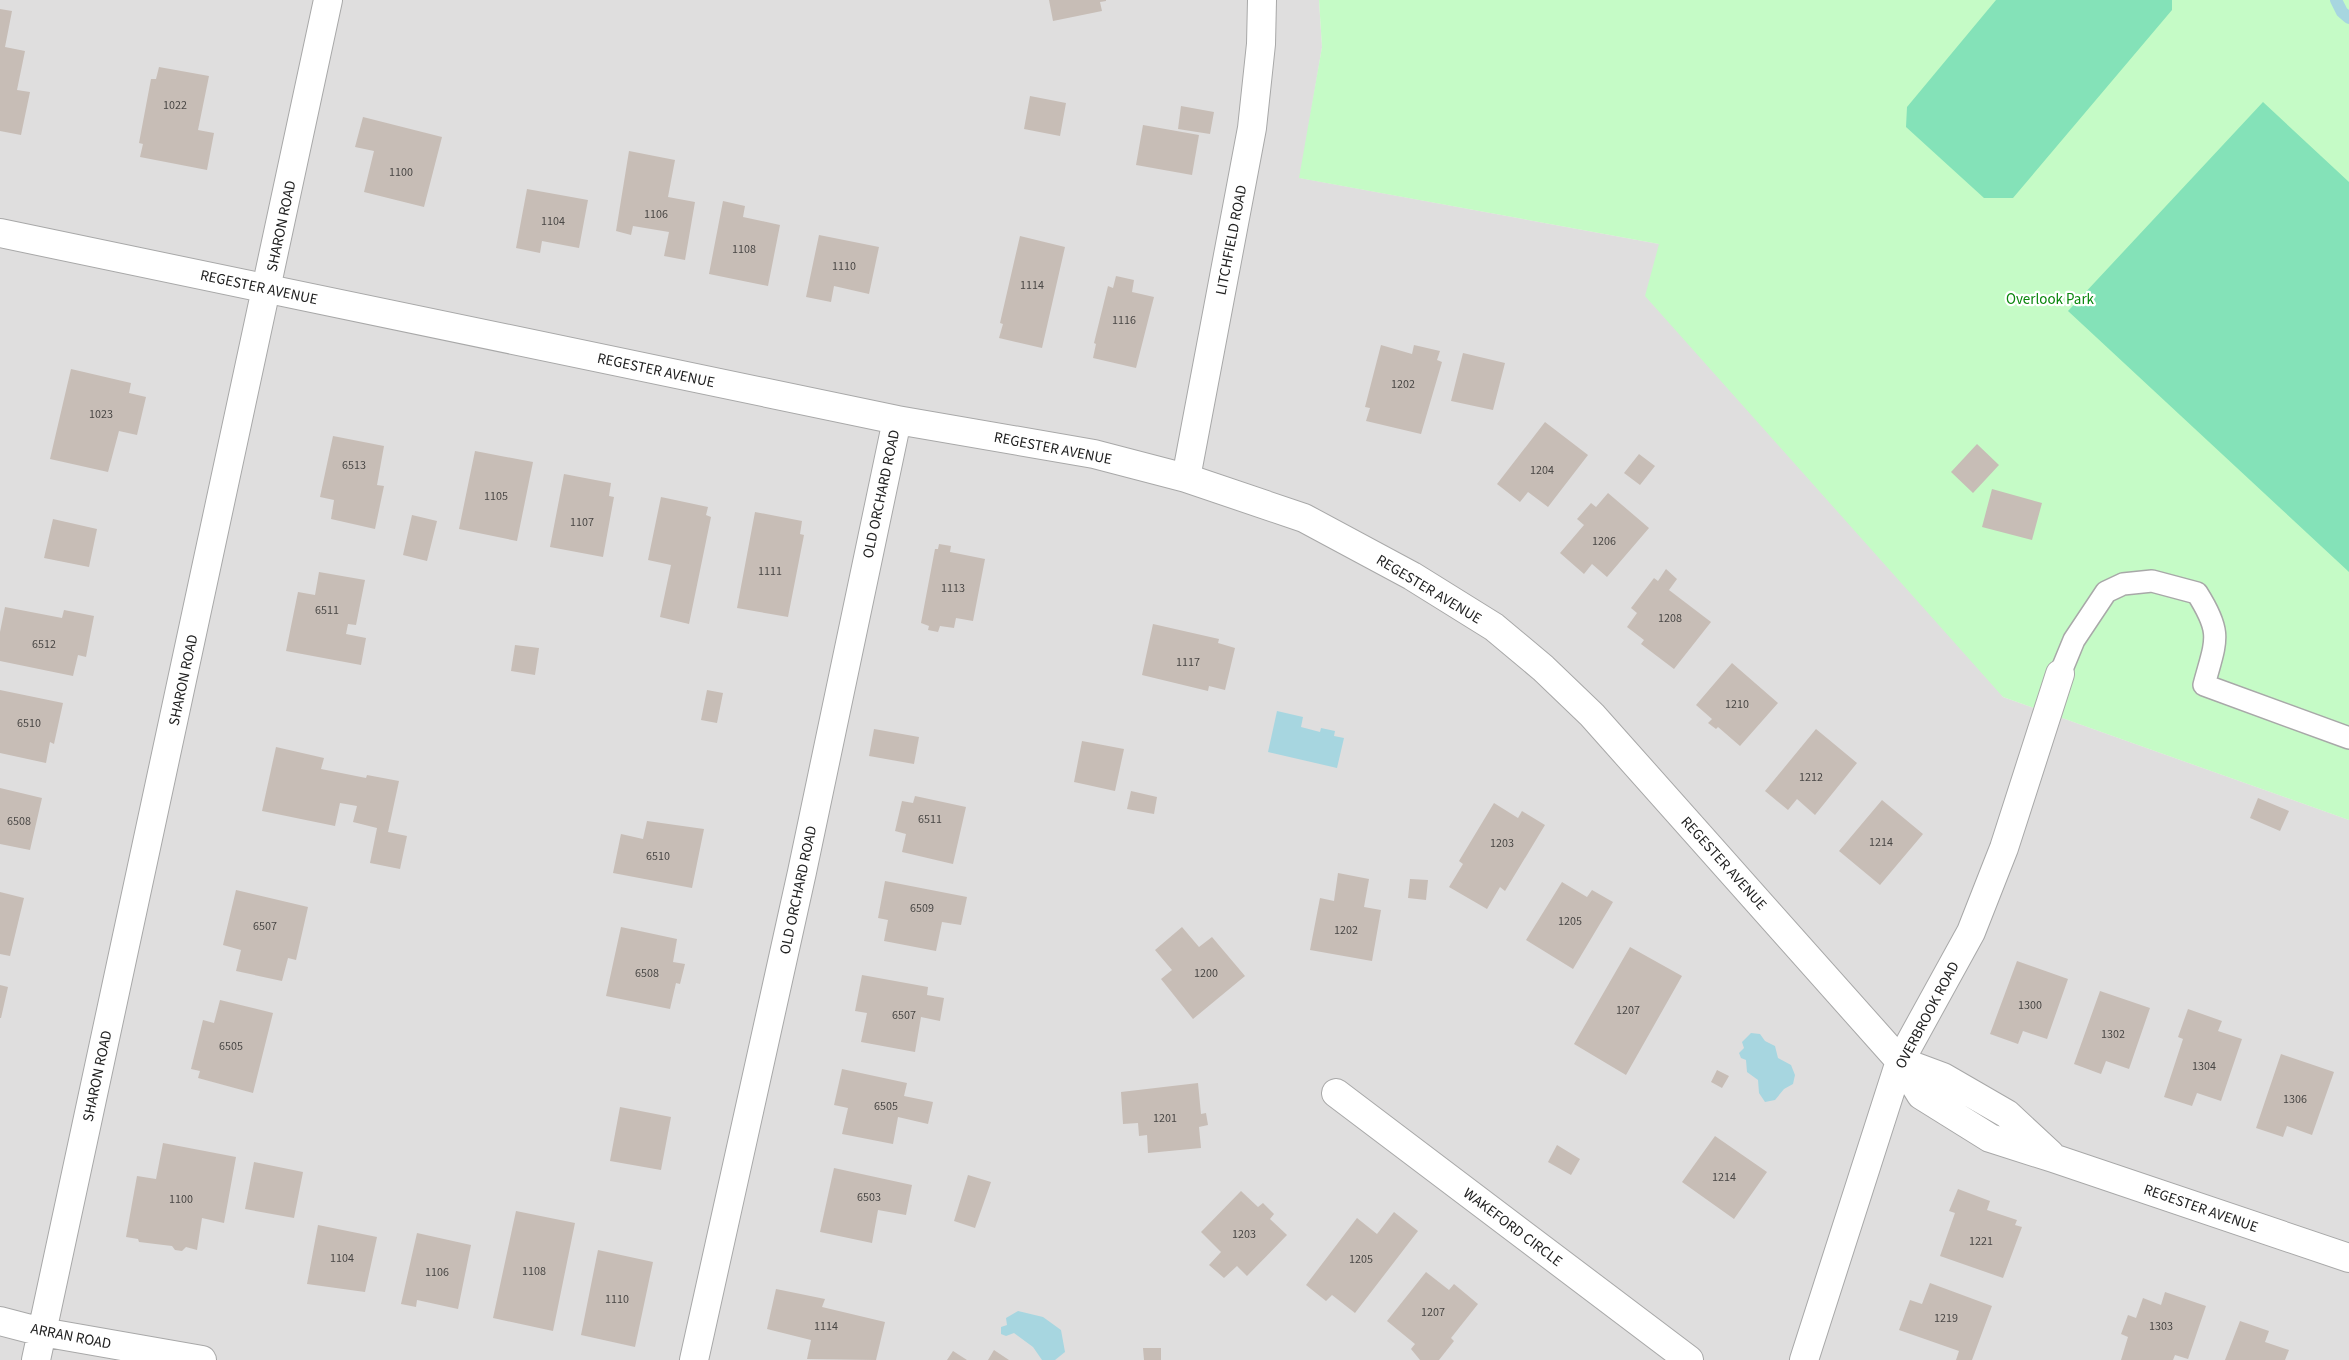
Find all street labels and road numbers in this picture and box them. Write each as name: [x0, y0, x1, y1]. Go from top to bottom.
street label: SHARON ROAD: [262, 179, 301, 274]
street label: LITCHFIELD ROAD: [1211, 183, 1252, 297]
street label: REGESTER AVENUE: [198, 265, 320, 310]
street label: REGESTER AVENUE: [595, 348, 717, 393]
street label: REGESTER AVENUE: [992, 427, 1114, 470]
street label: OLD ORCHARD ROAD: [858, 428, 905, 560]
street label: REGESTER AVENUE: [1372, 550, 1486, 629]
street label: SHARON ROAD: [164, 633, 203, 728]
street label: REGESTER AVENUE: [1676, 812, 1772, 915]
street label: OLD ORCHARD ROAD: [775, 824, 822, 956]
street label: OVERBROOK ROAD: [1890, 958, 1965, 1073]
street label: SHARON ROAD: [78, 1029, 117, 1124]
street label: REGESTER AVENUE: [2141, 1179, 2261, 1238]
street label: WAKEFORD CIRCLE: [1459, 1183, 1567, 1272]
street label: ARRAN ROAD: [29, 1318, 113, 1355]

